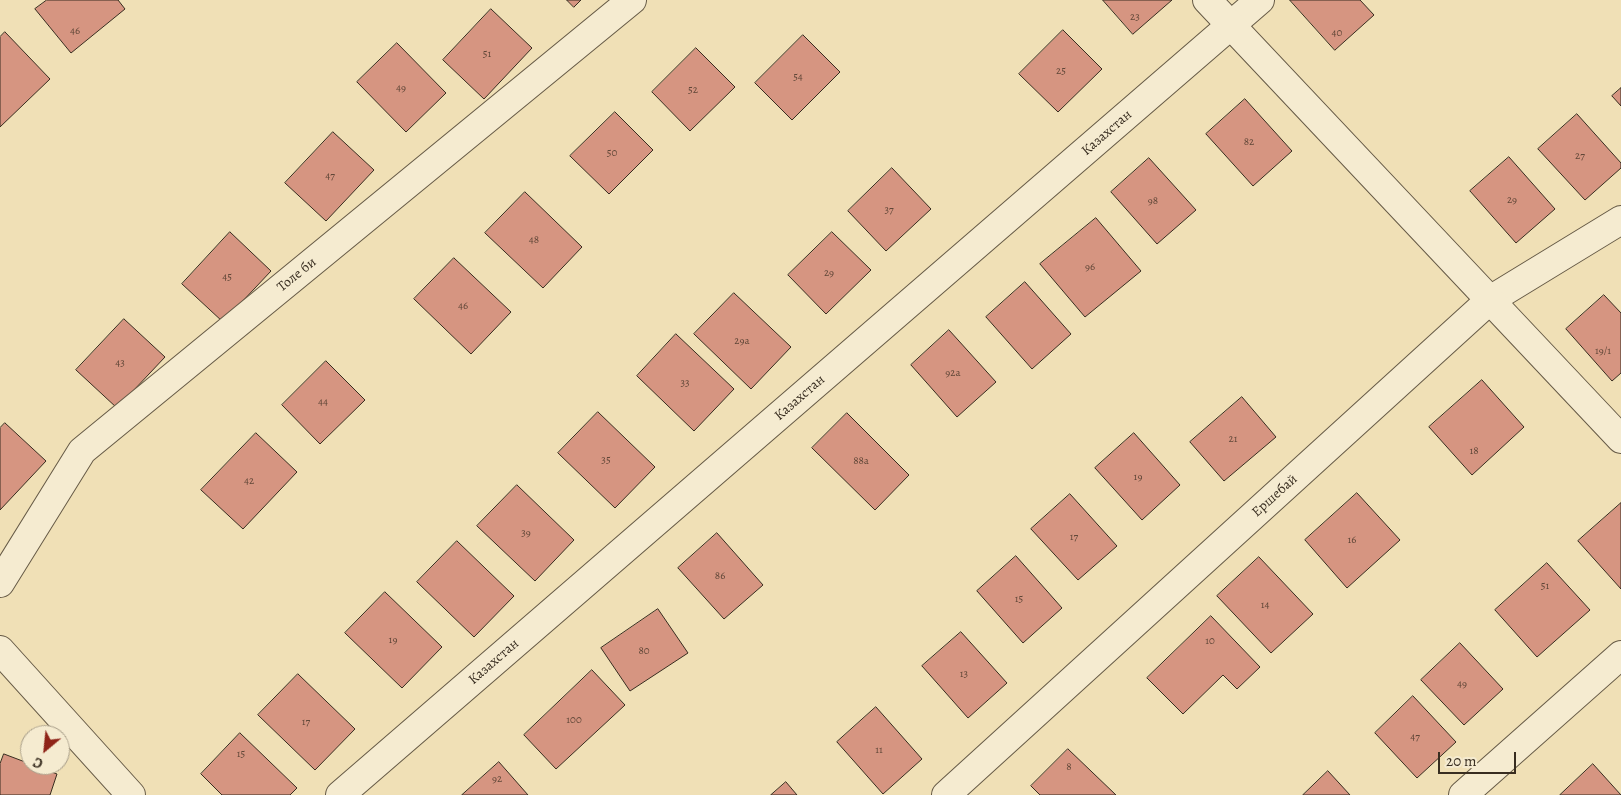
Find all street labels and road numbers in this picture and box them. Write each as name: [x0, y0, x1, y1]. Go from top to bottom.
street label: Казахстан: [1078, 107, 1136, 159]
street label: Толе би: [274, 254, 320, 296]
street label: Казахстан: [771, 372, 829, 424]
street label: Ершебай: [1249, 471, 1301, 521]
street label: Казахстан: [465, 636, 523, 688]

